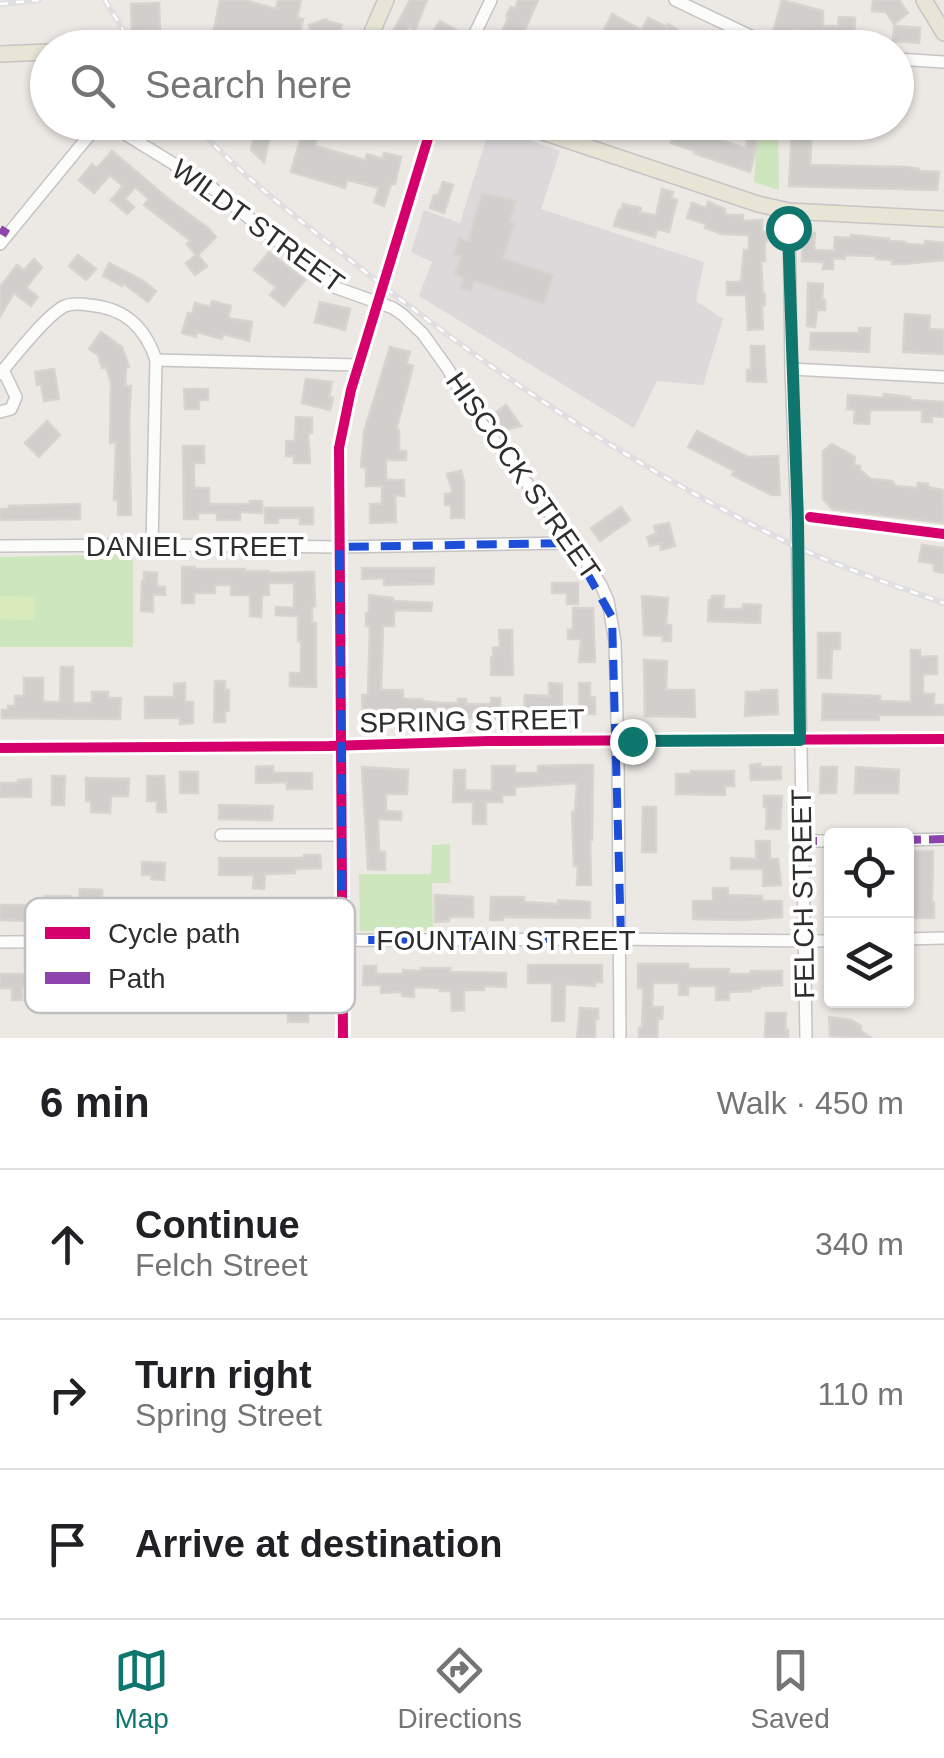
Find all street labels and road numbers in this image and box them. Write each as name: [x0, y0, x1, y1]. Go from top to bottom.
street label: WILDT STREET: [166, 153, 350, 299]
street label: HISCOCK STREET: [440, 366, 606, 586]
street label: DANIEL STREET: [86, 531, 304, 562]
street label: SPRING STREET: [359, 704, 585, 738]
street label: FELCH STREET: [786, 789, 820, 999]
street label: FOUNTAIN STREET: [376, 925, 636, 956]

